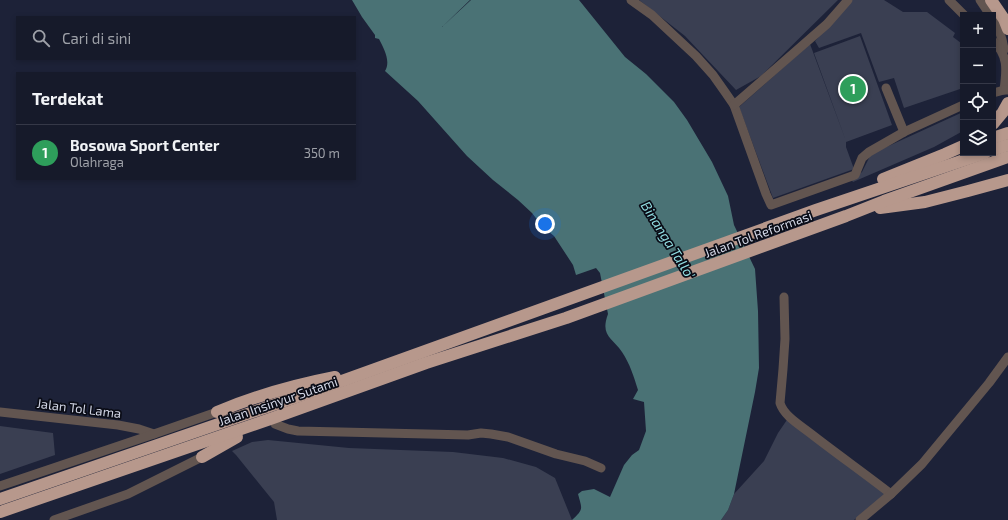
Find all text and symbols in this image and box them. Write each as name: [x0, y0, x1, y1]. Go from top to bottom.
map controls: [960, 12, 996, 156]
button: +: [960, 12, 996, 48]
search box: [16, 16, 356, 60]
icon: search: [30, 27, 52, 49]
text: Cari di sini: [62, 29, 131, 47]
button: −: [960, 48, 996, 84]
pin: 1: [840, 74, 866, 104]
button: locate: [960, 84, 996, 120]
text: Terdekat: [32, 88, 103, 108]
button: layers: [960, 120, 996, 156]
text: Bosowa Sport Center: [70, 136, 219, 154]
text: 1: [42, 145, 48, 161]
text: 350 m: [304, 145, 340, 161]
text: Olahraga: [70, 154, 124, 170]
water label: Binanga Tallo': [638, 198, 699, 282]
street label: Jalan Tol Reformasi: [702, 207, 814, 261]
your location: [535, 214, 555, 234]
street label: Jalan Insinyur Sutami: [216, 373, 340, 429]
street label: Jalan Tol Lama: [36, 395, 122, 421]

